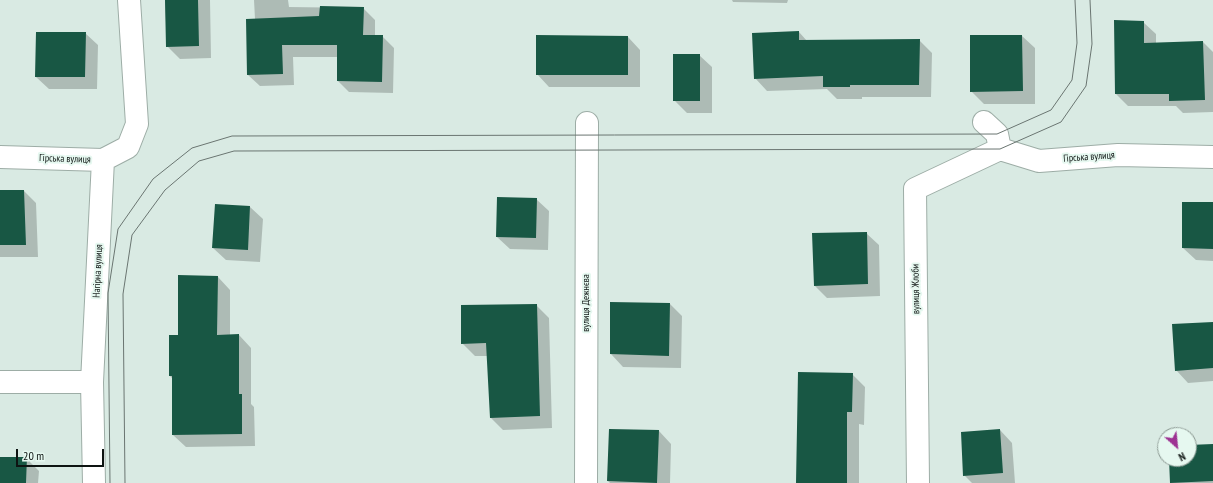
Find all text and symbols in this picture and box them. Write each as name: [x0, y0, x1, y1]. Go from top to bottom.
street label: Гірська вулиця: [1063, 149, 1115, 165]
street label: Гірська вулиця: [39, 152, 91, 166]
street label: Нагірна вулиця: [91, 244, 105, 298]
street label: вулиця Жлоби: [910, 264, 922, 314]
street label: вулиця Дежнєва: [580, 274, 592, 332]
north arrow: [1157, 427, 1197, 467]
scale bar: [18, 441, 106, 467]
text: 20 m: [23, 448, 44, 463]
text: N: [1176, 449, 1188, 464]

